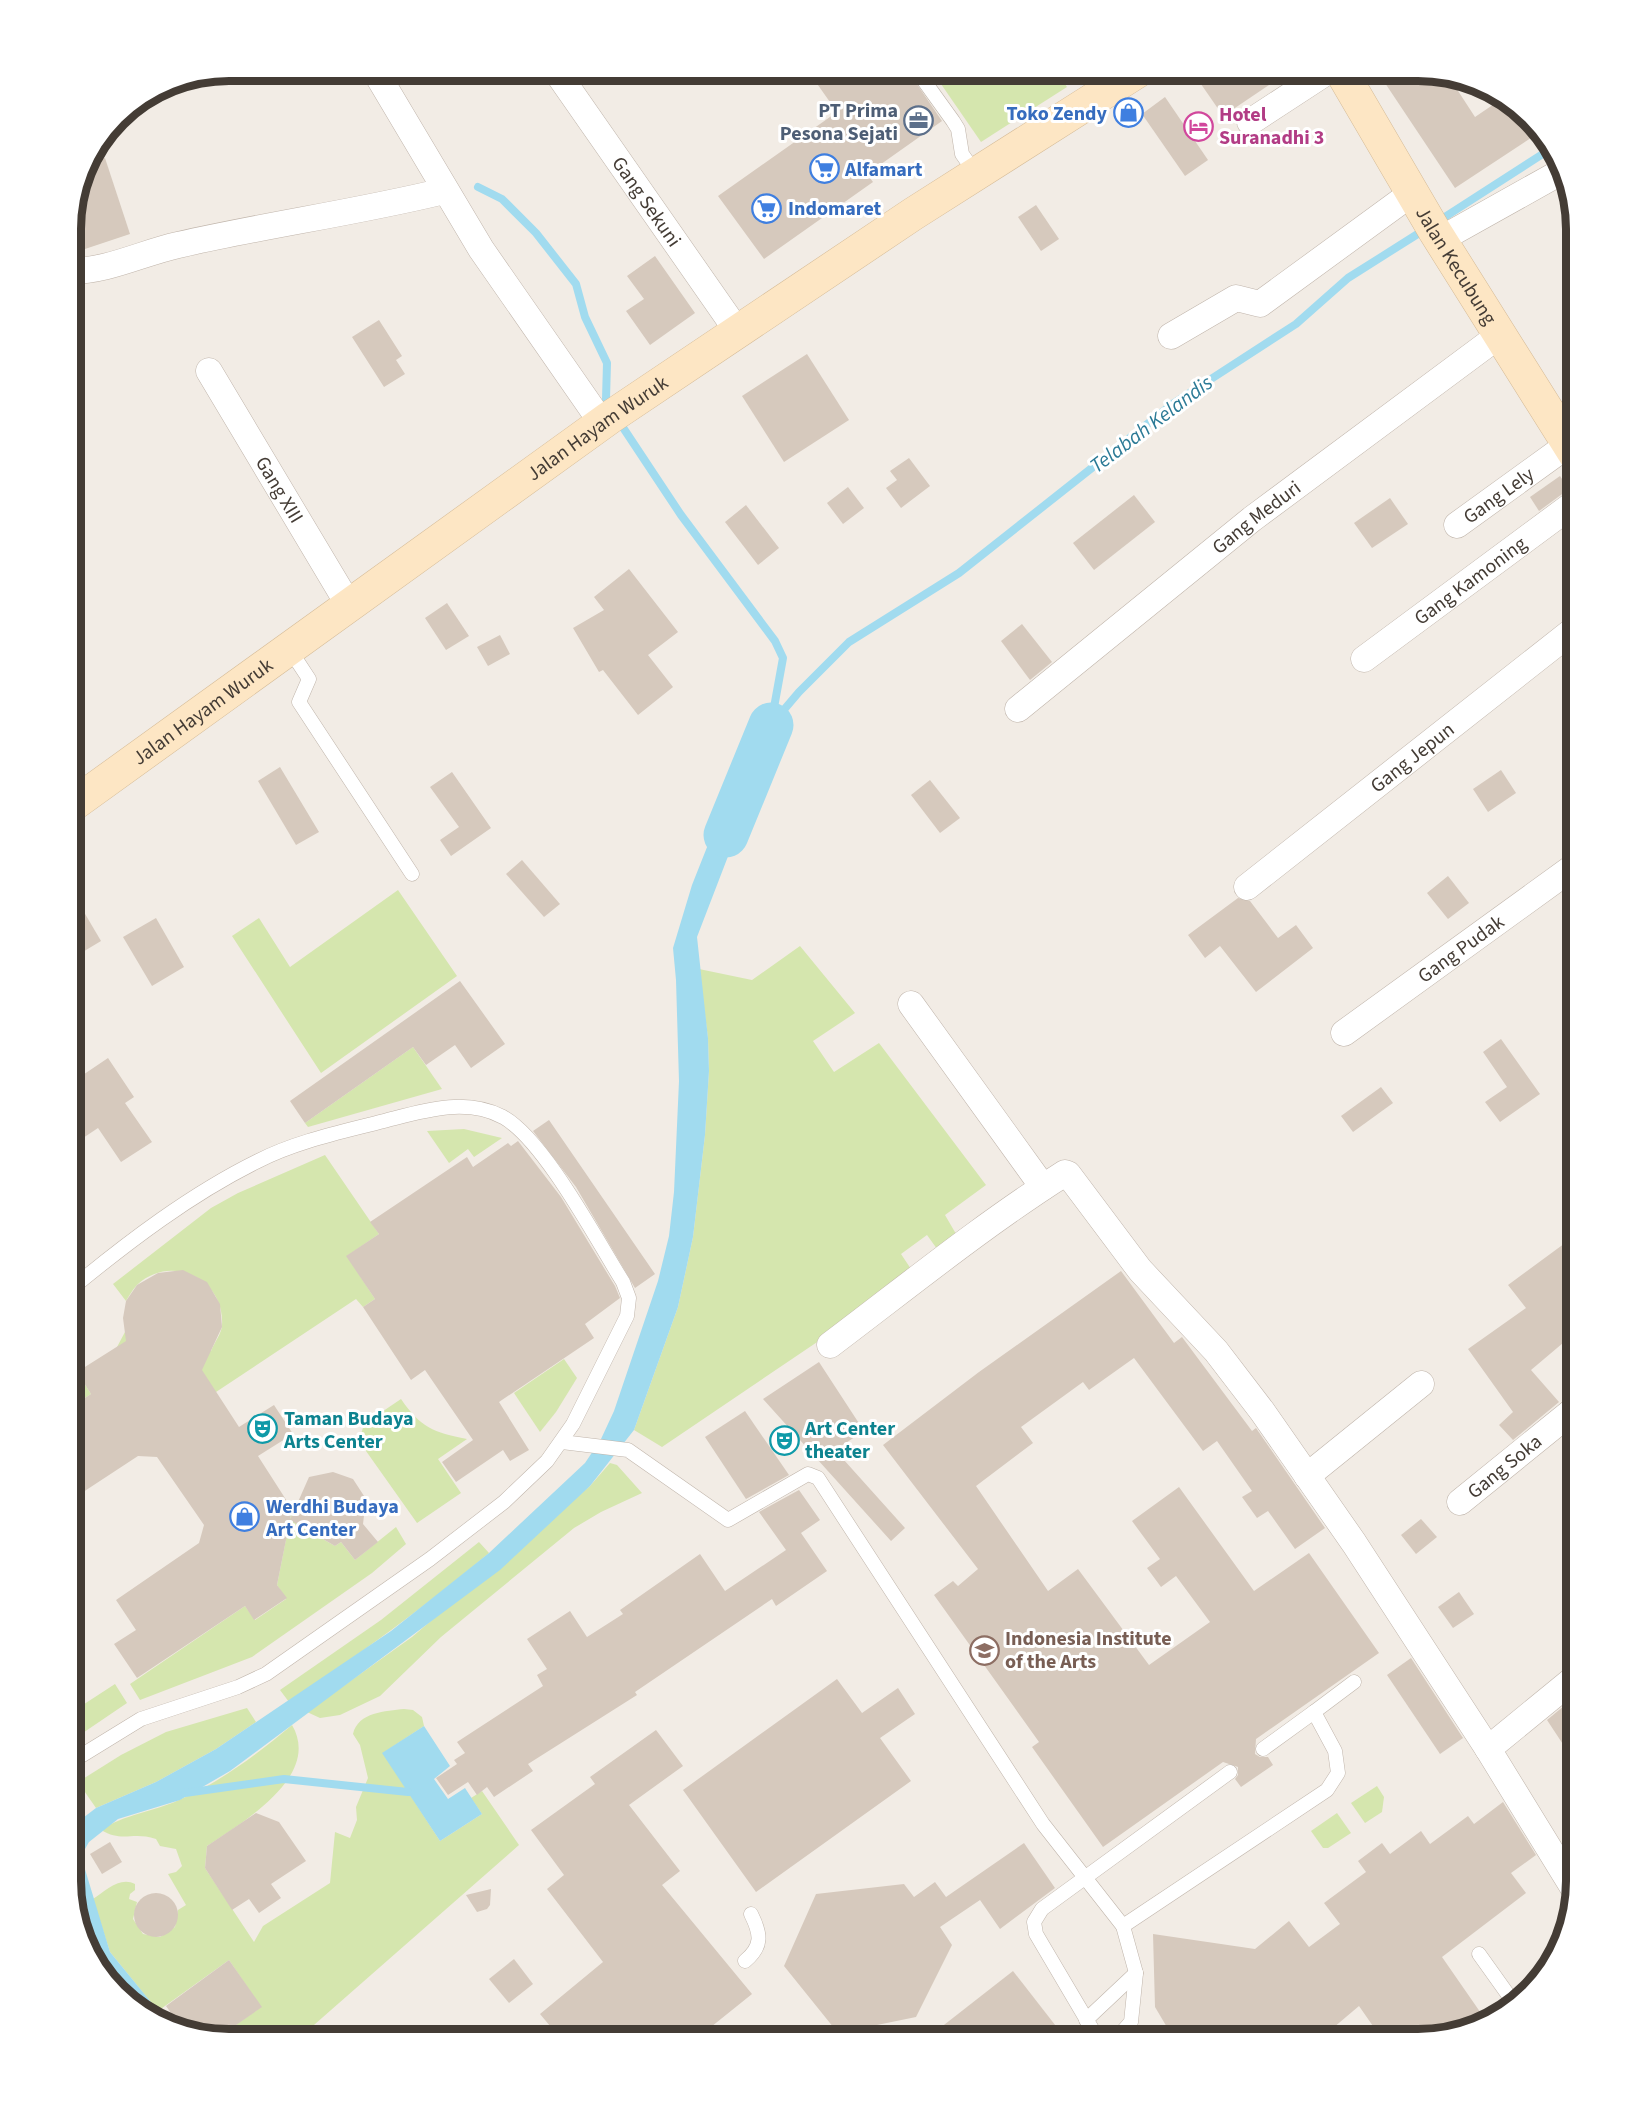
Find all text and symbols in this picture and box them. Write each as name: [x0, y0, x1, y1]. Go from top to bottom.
place label: PT Prima Pesona Sejati: [780, 97, 898, 148]
shop icon: Toko Zendy: [1112, 97, 1144, 129]
place label: Toko Zendy: [1007, 100, 1108, 128]
place label: Hotel Suranadhi 3: [1219, 101, 1324, 152]
office icon: PT Prima Pesona Sejati: [903, 105, 935, 137]
hotel icon: Hotel Suranadhi 3: [1182, 110, 1214, 142]
street label: Gang Sekuni: [605, 151, 687, 253]
supermarket icon: Alfamart: [808, 153, 840, 185]
place label: Alfamart: [844, 156, 923, 184]
supermarket icon: Indomaret: [751, 192, 783, 224]
place label: Indomaret: [788, 195, 882, 223]
street label: Jalan Kecubung: [1408, 202, 1503, 330]
water label: Telabah Kelandis: [1083, 368, 1219, 480]
street label: Jalan Hayam Wuruk: [521, 369, 674, 488]
street label: Gang XIII: [248, 451, 310, 529]
street label: Gang Lely: [1458, 460, 1541, 531]
street label: Gang Meduri: [1206, 474, 1307, 561]
street label: Gang Kamoning: [1409, 530, 1533, 632]
street label: Jalan Hayam Wuruk: [127, 652, 279, 772]
street label: Gang Jepun: [1365, 716, 1461, 800]
street label: Gang Pudak: [1412, 908, 1510, 990]
place label: Taman Budaya Arts Center: [283, 1405, 414, 1456]
theatre icon: Taman Budaya Arts Center: [247, 1413, 279, 1445]
place label: Art Center theater: [804, 1415, 895, 1466]
theatre icon: Art Center theater: [768, 1424, 800, 1456]
street label: Gang Soka: [1462, 1428, 1548, 1506]
place label: Werdhi Budaya Art Center: [265, 1493, 399, 1544]
shop icon: Werdhi Budaya Art Center: [229, 1501, 261, 1533]
place label: Indonesia Institute of the Arts: [1005, 1625, 1172, 1676]
school or university icon: Indonesia Institute of the Arts: [968, 1634, 1000, 1666]

